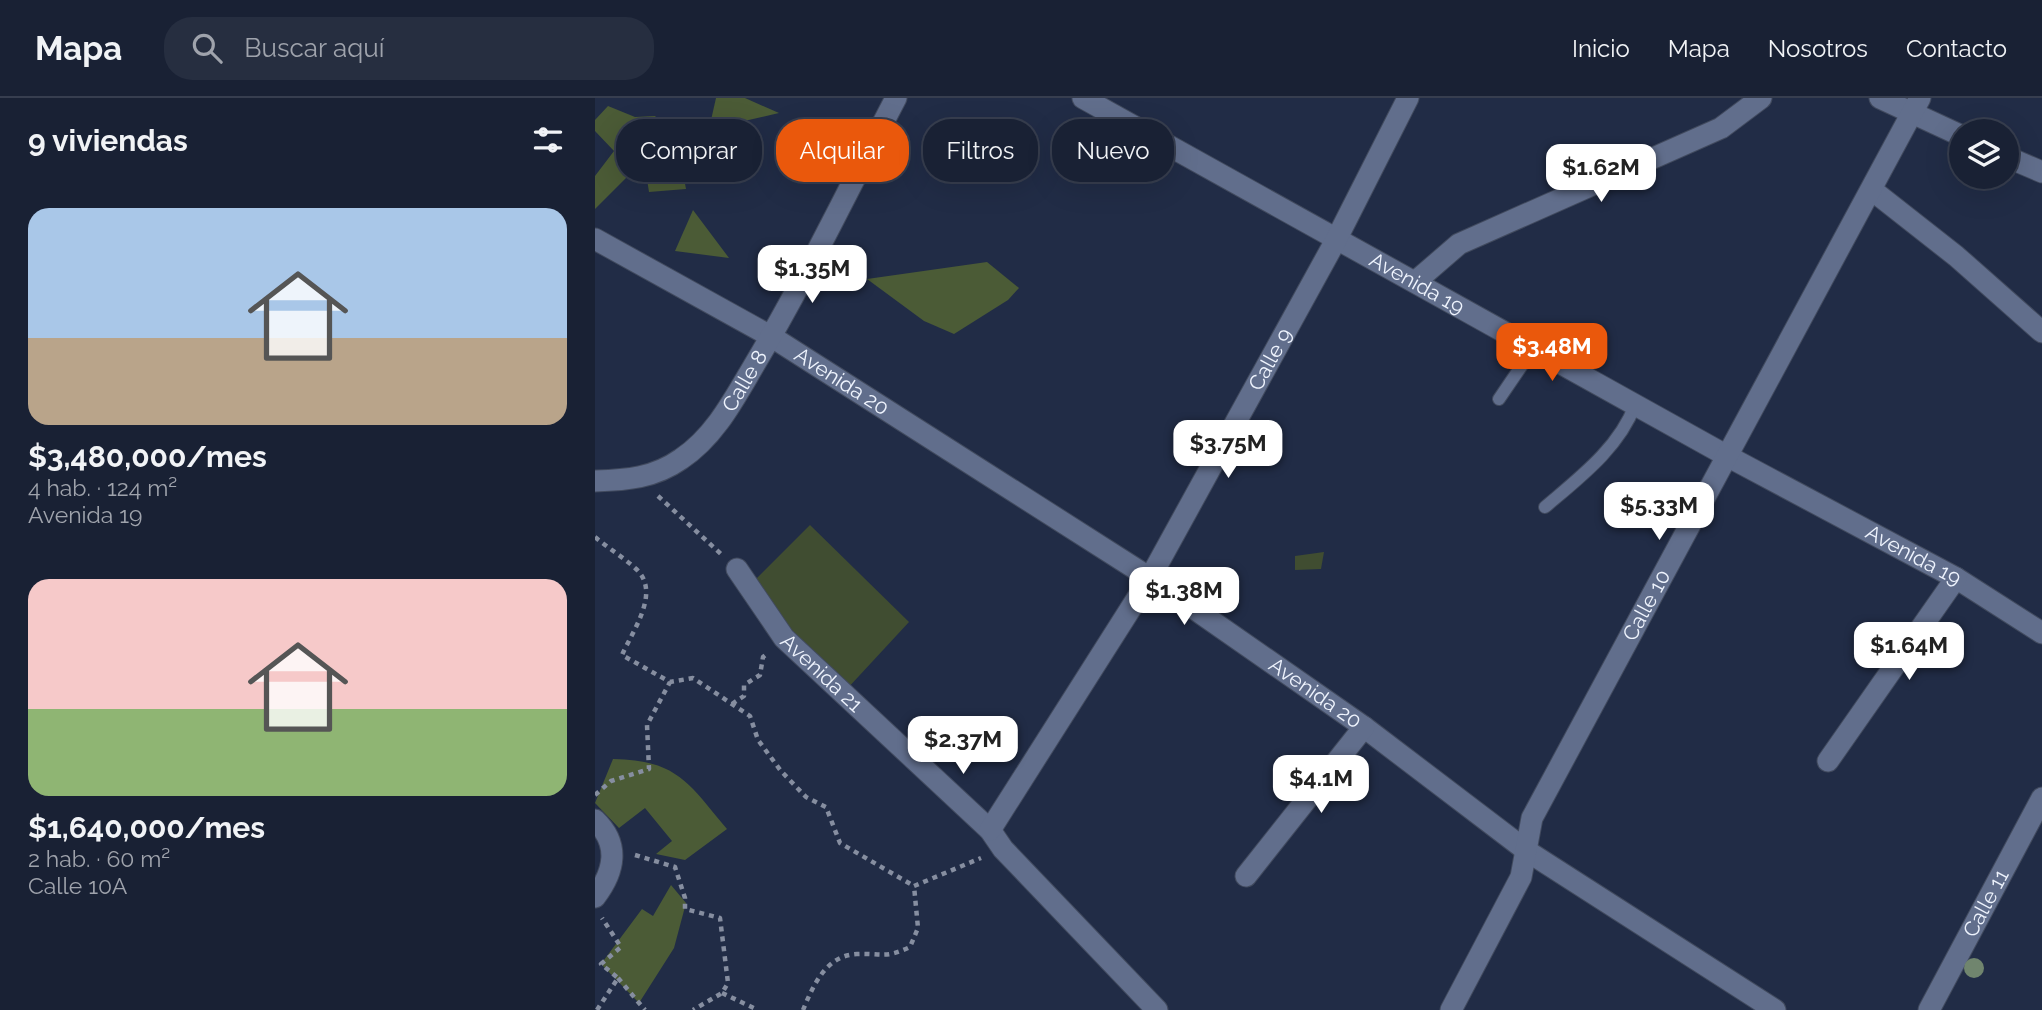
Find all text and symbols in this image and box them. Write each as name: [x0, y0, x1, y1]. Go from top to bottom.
search box: [164, 17, 654, 80]
text: Mapa: [35, 29, 122, 68]
icon: search: [188, 29, 226, 67]
text: Buscar aquí: [244, 33, 384, 63]
text: Inicio: [1572, 34, 1630, 63]
text: Mapa: [1668, 34, 1730, 63]
text: Nosotros: [1768, 34, 1868, 63]
text: Contacto: [1906, 34, 2007, 63]
chip: Comprar: [616, 119, 762, 182]
chip: Alquilar: [776, 119, 909, 182]
chip: Filtros: [923, 119, 1038, 182]
chip: Nuevo: [1052, 119, 1174, 182]
map controls: [1949, 119, 2019, 189]
button: layers: [1949, 119, 2019, 189]
icon: filters: [529, 121, 567, 159]
text: 9 viviendas: [28, 123, 188, 158]
pin: $1.62M: [1544, 144, 1658, 204]
text: $1.62M: [1562, 153, 1640, 180]
pin: $1.35M: [755, 246, 869, 305]
street label: Avenida 19: [1365, 247, 1469, 319]
icon: home: [235, 253, 361, 379]
text: $1.35M: [774, 254, 850, 281]
street label: Calle 9: [1243, 324, 1297, 395]
pin: $3.48M: [1495, 324, 1609, 383]
text: $3.48M: [1512, 332, 1592, 359]
street label: Avenida 20: [790, 342, 894, 420]
street label: Calle 8: [716, 345, 772, 416]
pin: $3.75M: [1171, 420, 1285, 480]
text: $3.75M: [1189, 429, 1267, 456]
text: $3,480,000/mes: [28, 439, 267, 474]
text: 4 hab. · 124 m²: [28, 474, 177, 501]
pin: $5.33M: [1602, 482, 1716, 542]
text: $5.33M: [1620, 491, 1698, 518]
text: Avenida 19: [28, 501, 143, 528]
street label: Avenida 19: [1862, 519, 1966, 590]
street label: Calle 10: [1617, 565, 1675, 645]
pin: $1.38M: [1127, 568, 1241, 627]
text: $1.38M: [1145, 576, 1223, 603]
pin: $1.64M: [1852, 622, 1966, 682]
icon: home: [235, 624, 361, 750]
street label: Avenida 21: [776, 628, 868, 717]
text: $1.64M: [1870, 631, 1948, 658]
street label: Avenida 20: [1264, 652, 1367, 734]
pin: $2.37M: [906, 716, 1020, 776]
text: $2.37M: [924, 725, 1002, 752]
pin: $4.1M: [1272, 756, 1370, 815]
text: $4.1M: [1289, 764, 1353, 791]
text: $1,640,000/mes: [28, 810, 265, 845]
text: 2 hab. · 60 m²: [28, 845, 170, 872]
street label: Calle 11: [1957, 865, 2014, 941]
text: Calle 10A: [28, 872, 127, 899]

